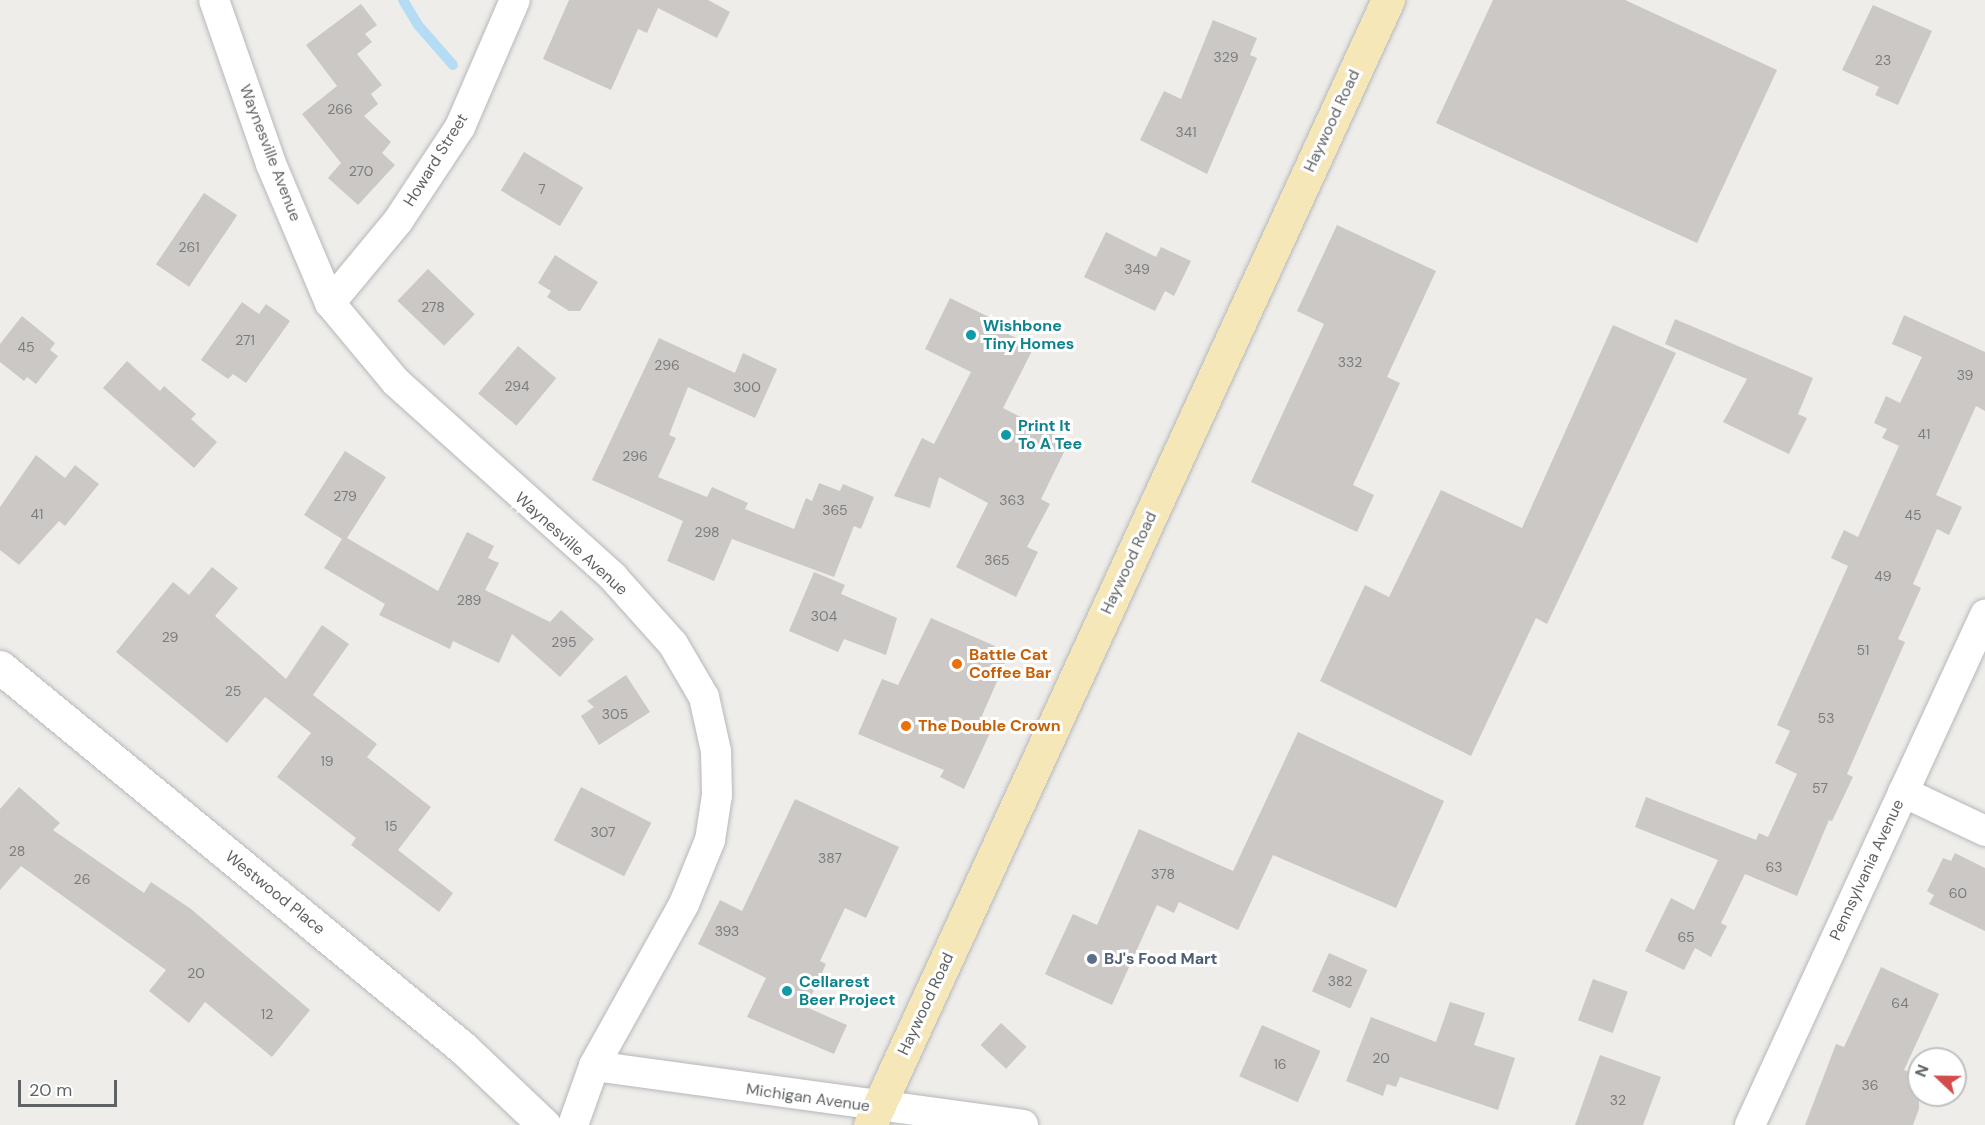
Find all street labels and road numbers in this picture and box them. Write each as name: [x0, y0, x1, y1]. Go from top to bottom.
street label: Haywood Road: [1300, 67, 1364, 175]
street label: Waynesville Avenue: [235, 82, 305, 224]
street label: Howard Street: [400, 110, 472, 210]
street label: Waynesville Avenue: [511, 488, 631, 600]
street label: Haywood Road: [1097, 509, 1161, 617]
street label: Pennsylvania Avenue: [1826, 796, 1908, 944]
street label: Westwood Place: [221, 847, 329, 939]
street label: Haywood Road: [894, 950, 958, 1058]
street label: Michigan Avenue: [745, 1080, 871, 1116]

